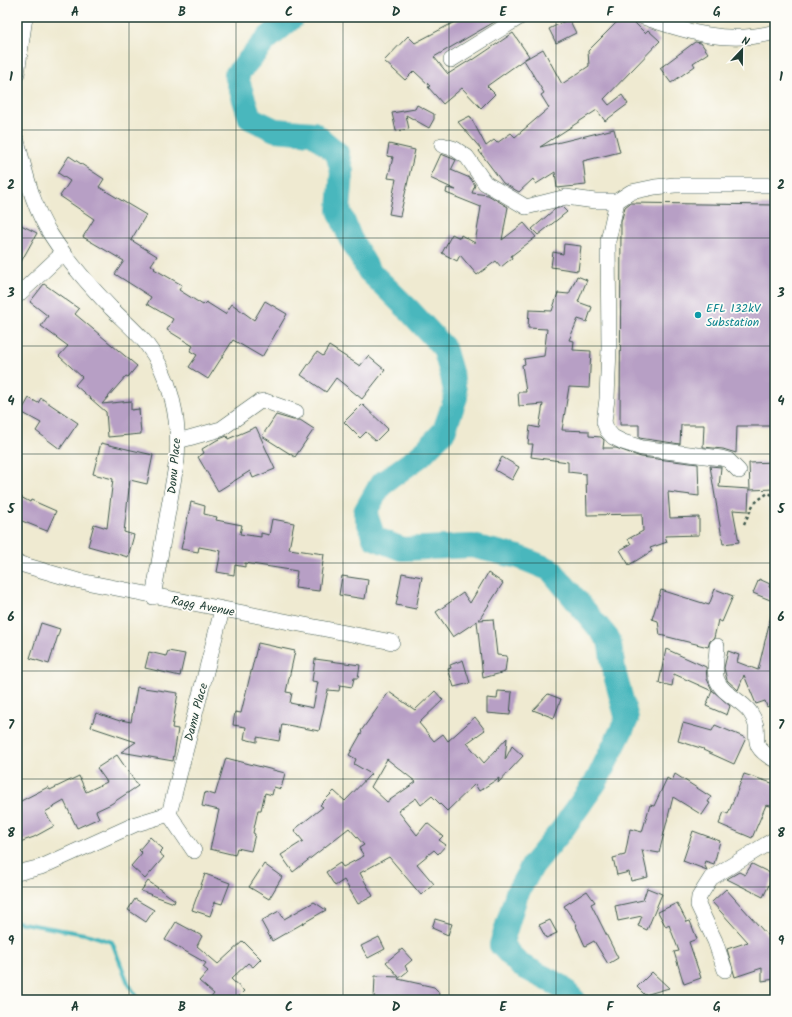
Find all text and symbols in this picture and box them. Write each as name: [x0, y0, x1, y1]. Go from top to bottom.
text: A: [71, 2, 79, 23]
text: B: [178, 2, 186, 23]
text: C: [285, 2, 293, 23]
text: D: [392, 2, 401, 23]
text: E: [499, 2, 507, 23]
text: F: [606, 2, 614, 23]
text: G: [713, 2, 721, 23]
north arrow: [722, 30, 762, 70]
text: N: [739, 32, 752, 51]
text: 1: [9, 67, 13, 88]
text: 1: [779, 67, 783, 88]
text: 2: [7, 175, 15, 196]
text: 2: [777, 175, 785, 196]
text: 3: [6, 283, 15, 304]
text: 3: [776, 283, 785, 304]
place label: EFL 132kV Substation: [706, 299, 762, 332]
marker: EFL 132kV Substation: [693, 310, 703, 320]
text: 4: [7, 391, 15, 412]
text: 4: [777, 391, 785, 412]
street label: Donu Place: [163, 437, 186, 495]
text: 5: [7, 499, 16, 520]
text: 5: [777, 499, 786, 520]
street label: Ragg Avenue: [170, 591, 237, 622]
text: 6: [7, 607, 15, 628]
text: 6: [777, 607, 785, 628]
street label: Damu Place: [180, 680, 213, 743]
text: 7: [8, 715, 15, 736]
text: 7: [778, 715, 785, 736]
text: 8: [7, 823, 15, 844]
text: 8: [777, 823, 785, 844]
text: 9: [8, 931, 15, 952]
text: 9: [778, 931, 785, 952]
text: A: [71, 997, 79, 1017]
text: B: [178, 997, 186, 1017]
text: C: [285, 997, 293, 1017]
text: D: [392, 997, 401, 1017]
text: E: [499, 997, 507, 1017]
text: F: [606, 997, 614, 1017]
text: G: [713, 997, 721, 1017]

